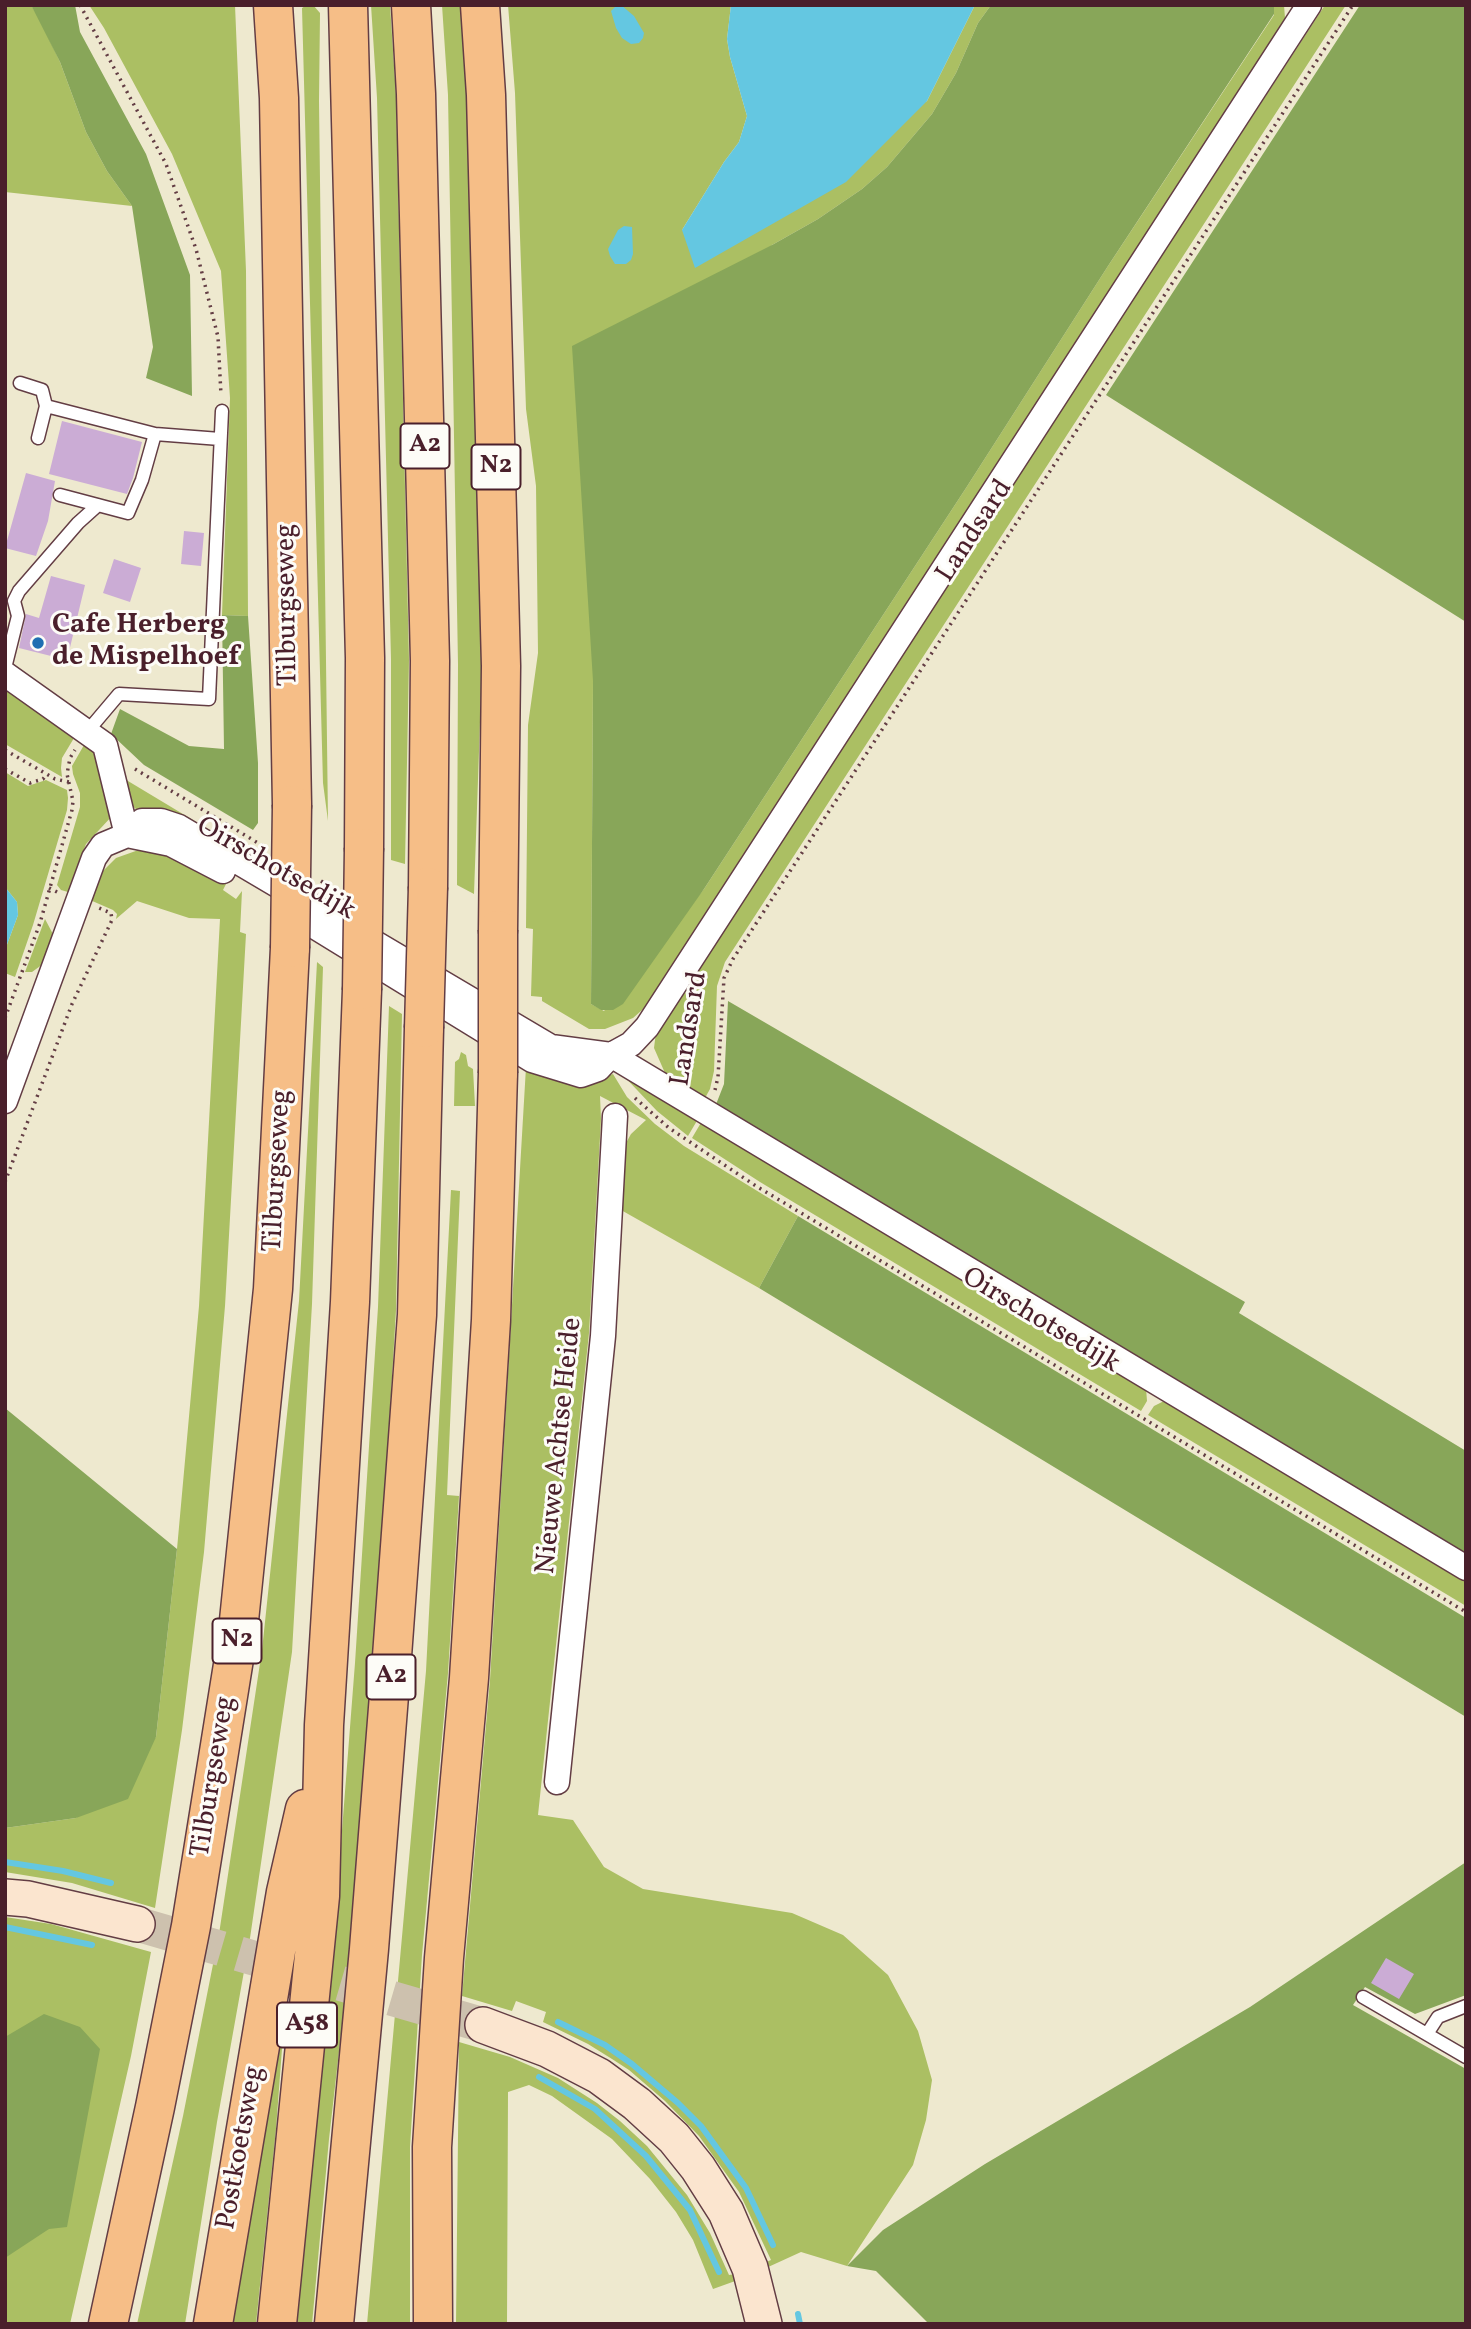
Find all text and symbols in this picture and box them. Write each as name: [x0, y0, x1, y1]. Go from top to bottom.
road number: A2: [400, 424, 450, 468]
road number: N2: [472, 444, 520, 489]
street label: Landsard: [930, 474, 1022, 590]
street label: Tilburgseweg: [271, 523, 307, 687]
place label: Cafe Herberg de Mispelhoef: [52, 610, 239, 676]
marker: Cafe Herberg de Mispelhoef: [30, 635, 46, 651]
street label: Oirschotsedijk: [189, 811, 361, 929]
street label: Landsard: [665, 969, 717, 1089]
street label: Tilburgseweg: [258, 1089, 300, 1253]
street label: Oirschotsedijk: [955, 1262, 1125, 1382]
street label: Nieuwe Achtse Heide: [531, 1316, 591, 1576]
road number: N2: [212, 1618, 262, 1664]
road number: A2: [366, 1654, 416, 1700]
street label: Tilburgseweg: [186, 1694, 244, 1860]
road number: A58: [277, 2002, 337, 2048]
street label: Postkoetsweg: [211, 2064, 273, 2232]

